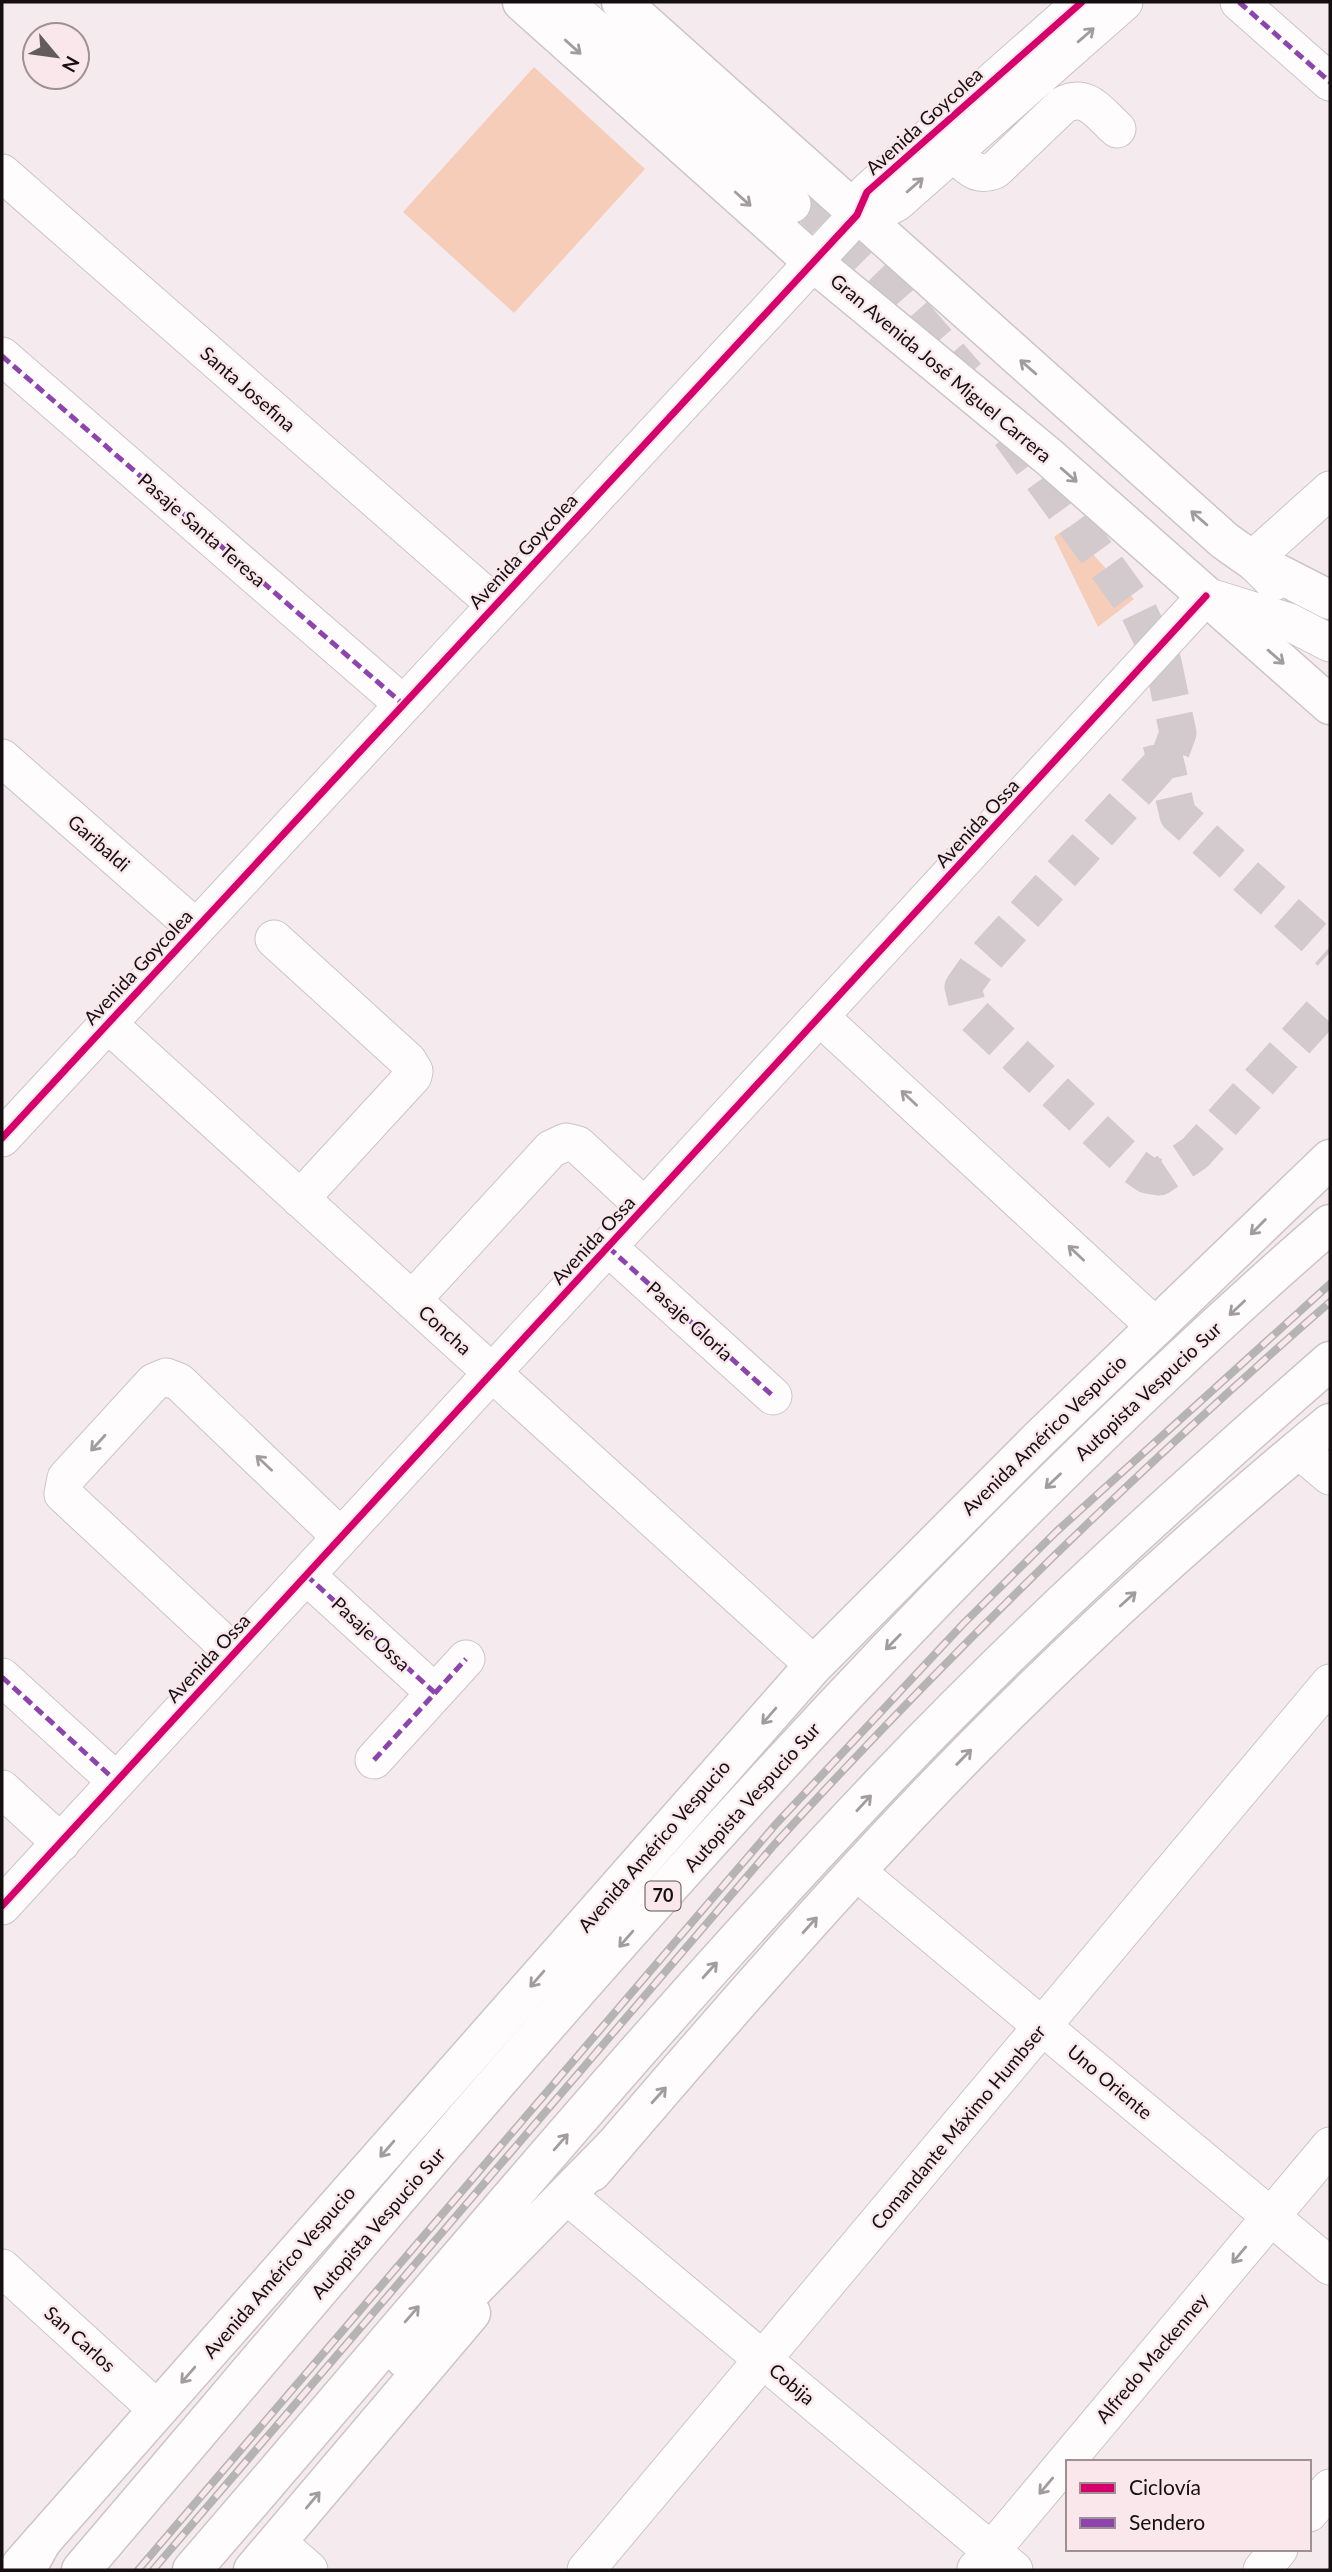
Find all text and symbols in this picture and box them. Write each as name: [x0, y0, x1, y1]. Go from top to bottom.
north arrow: [21, 21, 91, 91]
one-way arrow: [1077, 27, 1095, 43]
one-way arrow: [564, 39, 582, 55]
text: N: [58, 53, 85, 76]
street label: Avenida Goycolea: [861, 62, 987, 179]
one-way arrow: [906, 177, 924, 193]
one-way arrow: [734, 191, 752, 207]
street label: Gran Avenida José Miguel Carrera: [826, 268, 1056, 467]
street label: Santa Josefina: [196, 341, 300, 436]
one-way arrow: [1019, 359, 1037, 375]
one-way arrow: [1060, 467, 1078, 483]
street label: Pasaje Santa Teresa: [134, 468, 271, 591]
street label: Avenida Goycolea: [463, 488, 582, 613]
one-way arrow: [1190, 510, 1208, 526]
one-way arrow: [1267, 649, 1285, 665]
street label: Avenida Ossa: [930, 774, 1023, 872]
street label: Garibaldi: [64, 810, 135, 876]
street label: Avenida Goycolea: [78, 904, 197, 1029]
one-way arrow: [901, 1090, 918, 1107]
street label: Avenida Ossa: [546, 1191, 639, 1289]
one-way arrow: [1250, 1219, 1267, 1236]
one-way arrow: [1068, 1244, 1085, 1261]
street label: Pasaje Gloria: [643, 1276, 738, 1365]
street label: Concha: [414, 1300, 476, 1359]
one-way arrow: [1228, 1300, 1246, 1316]
street label: Autopista Vespucio Sur: [1069, 1317, 1226, 1465]
street label: Avenida Américo Vespucio: [956, 1350, 1131, 1519]
one-way arrow: [90, 1434, 107, 1451]
one-way arrow: [255, 1455, 273, 1471]
one-way arrow: [1045, 1472, 1062, 1489]
one-way arrow: [1119, 1591, 1136, 1608]
street label: Pasaje Ossa: [327, 1592, 415, 1676]
street label: Avenida Ossa: [161, 1609, 254, 1707]
one-way arrow: [885, 1634, 902, 1651]
one-way arrow: [761, 1707, 777, 1725]
street label: Autopista Vespucio Sur: [679, 1717, 825, 1876]
one-way arrow: [955, 1749, 972, 1766]
street label: Avenida Américo Vespucio: [573, 1755, 735, 1936]
one-way arrow: [855, 1795, 872, 1812]
road number: 70: [646, 1882, 680, 1910]
one-way arrow: [802, 1916, 818, 1934]
one-way arrow: [618, 1929, 634, 1947]
one-way arrow: [701, 1962, 718, 1979]
one-way arrow: [529, 1969, 545, 1987]
street label: Comandante Máximo Humbser: [865, 2020, 1050, 2234]
street label: Uno Oriente: [1063, 2039, 1157, 2124]
one-way arrow: [651, 2086, 667, 2104]
one-way arrow: [553, 2133, 569, 2151]
one-way arrow: [379, 2140, 395, 2158]
street label: Autopista Vespucio Sur: [306, 2142, 449, 2303]
street label: Avenida Américo Vespucio: [198, 2181, 360, 2362]
one-way arrow: [1231, 2245, 1247, 2263]
street label: Alfredo Mackenney: [1091, 2288, 1213, 2427]
street label: San Carlos: [40, 2301, 121, 2376]
one-way arrow: [404, 2306, 420, 2324]
street label: Cobija: [765, 2358, 820, 2409]
one-way arrow: [180, 2366, 196, 2384]
legend: [1066, 2460, 1311, 2551]
text: Ciclovía: [1129, 2474, 1201, 2499]
one-way arrow: [1038, 2476, 1054, 2494]
one-way arrow: [305, 2491, 321, 2509]
text: Sendero: [1129, 2509, 1205, 2534]

